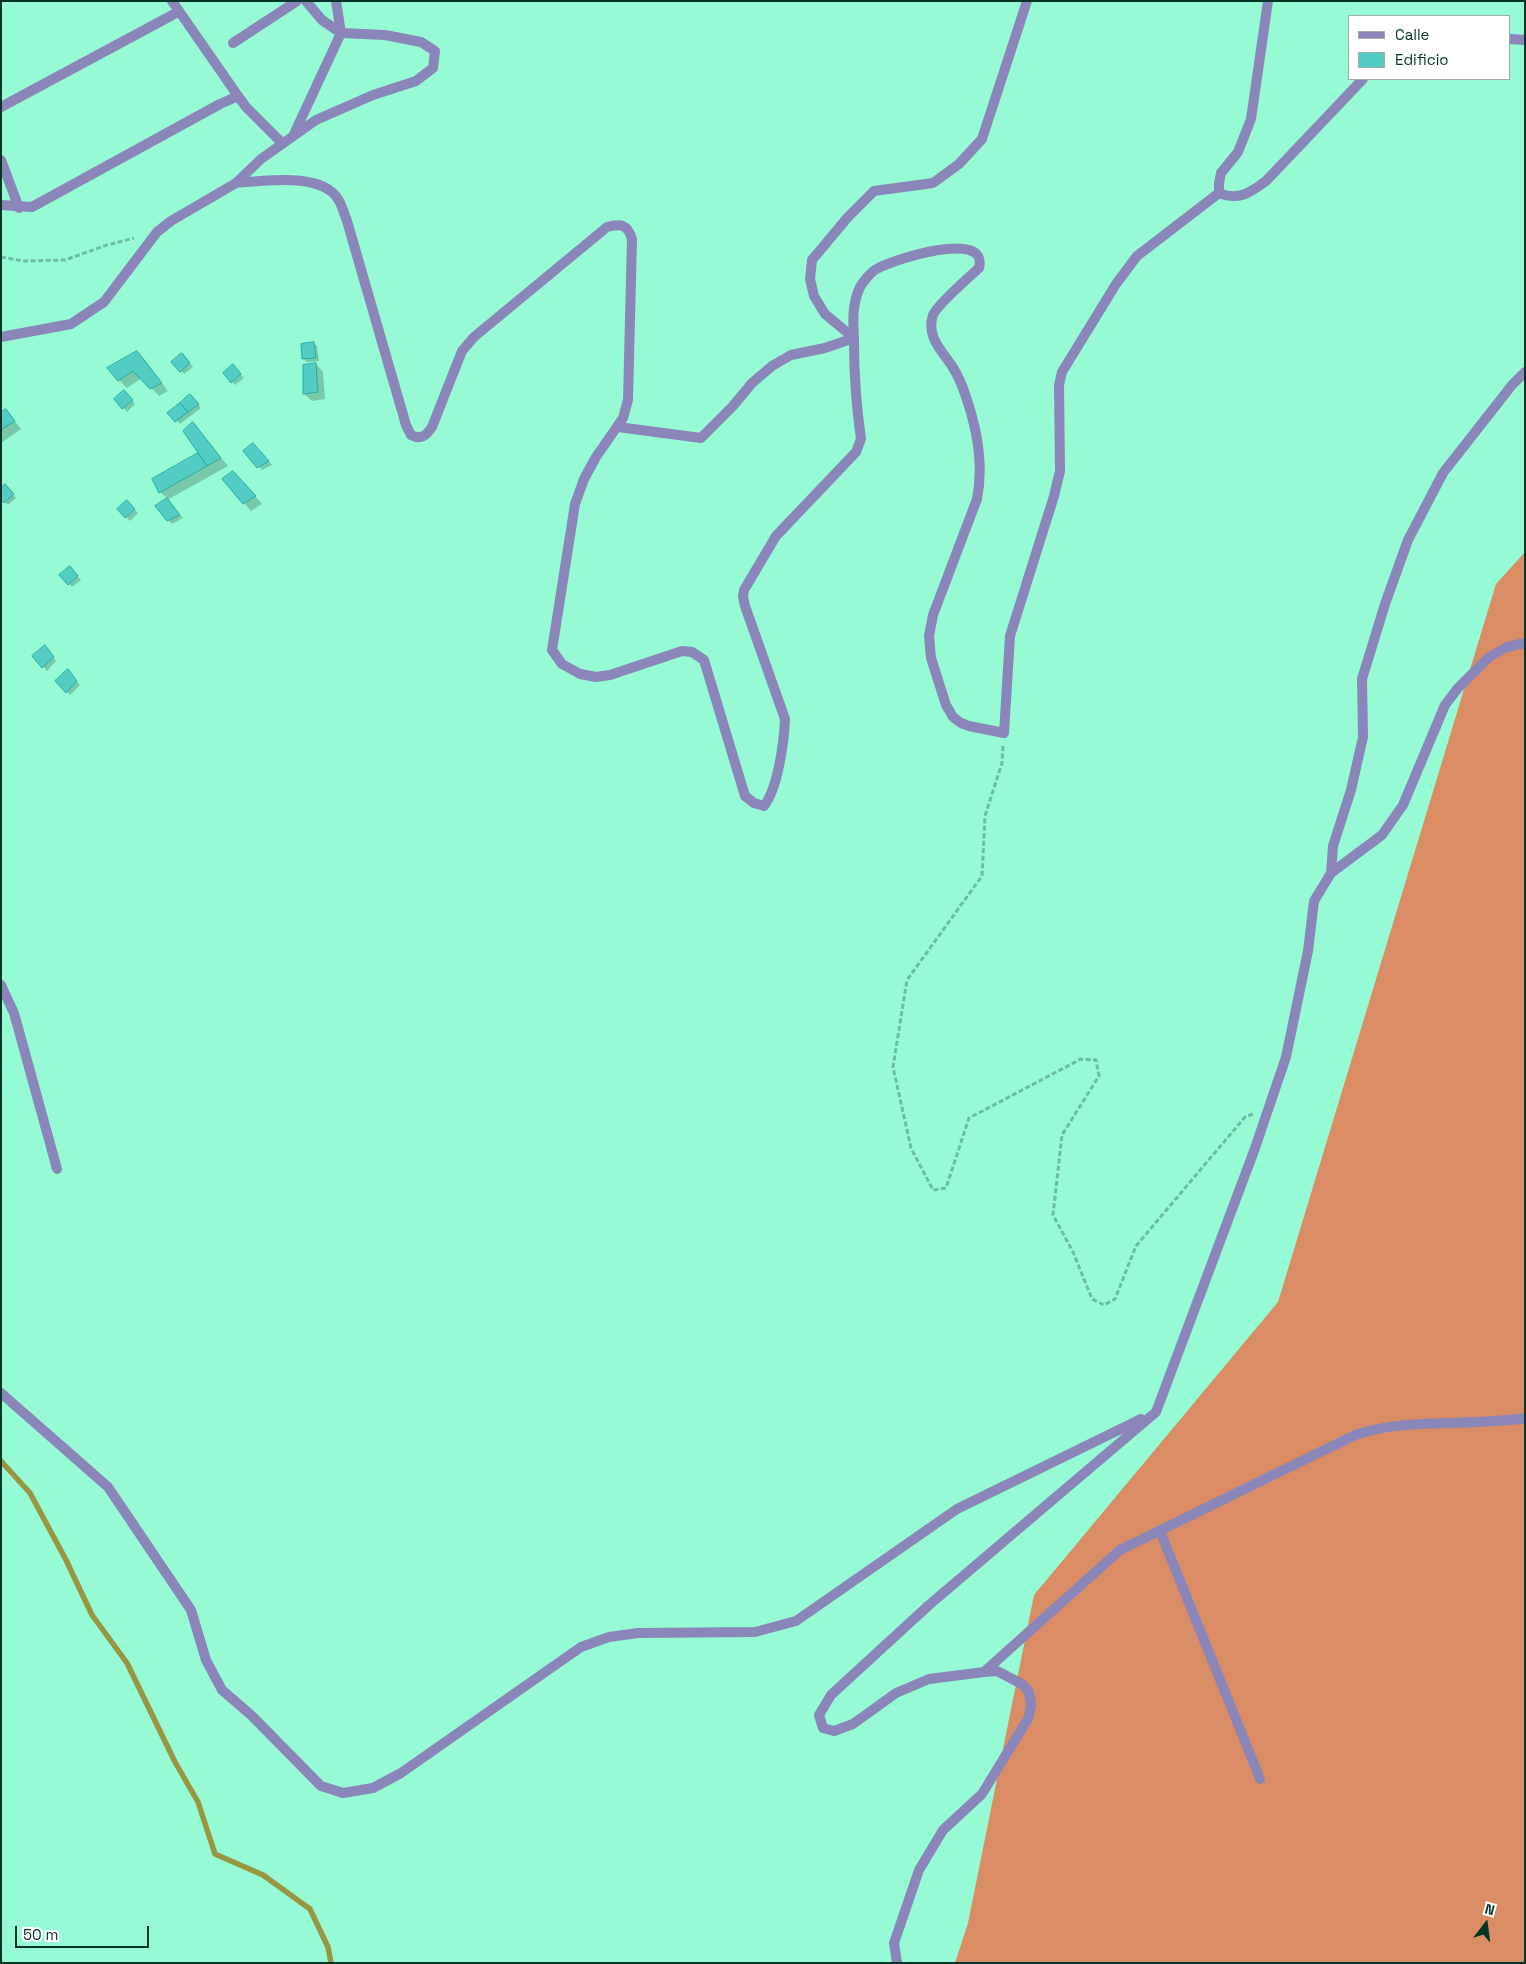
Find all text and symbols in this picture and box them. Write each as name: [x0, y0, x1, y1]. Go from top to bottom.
legend: [1348, 15, 1511, 80]
text: Calle: [1395, 25, 1430, 44]
text: Edificio: [1395, 50, 1449, 69]
north arrow: [1461, 1899, 1511, 1949]
text: N: [1483, 1900, 1497, 1919]
scale bar: [18, 1916, 151, 1948]
text: 50 m: [23, 1925, 58, 1944]

